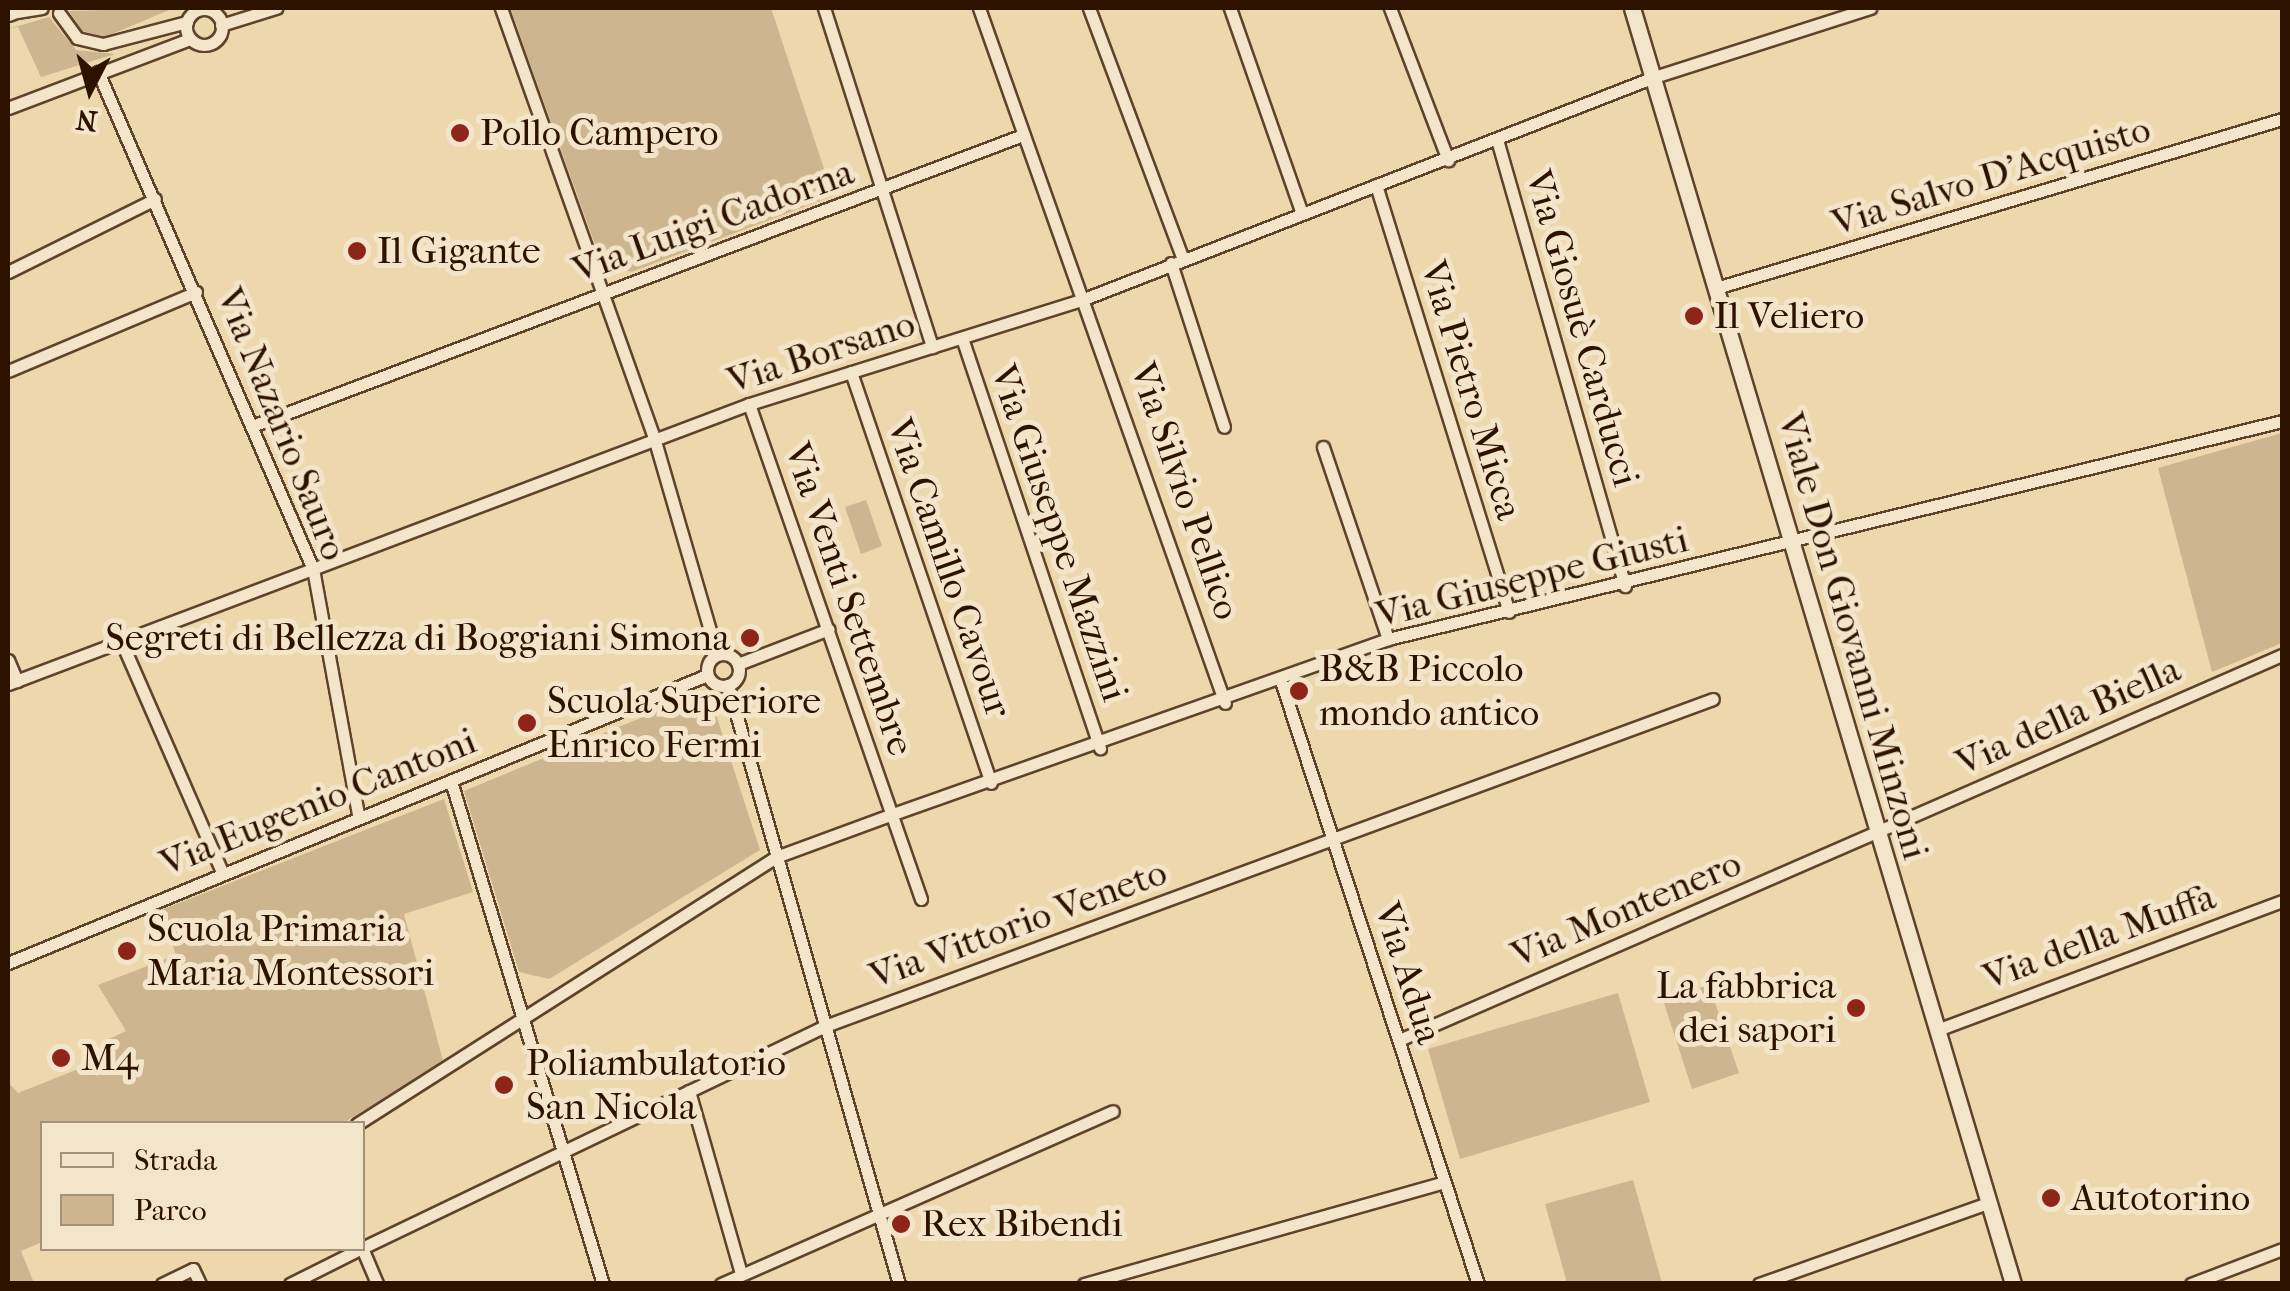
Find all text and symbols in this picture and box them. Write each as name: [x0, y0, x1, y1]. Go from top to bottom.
north arrow: [40, 40, 140, 140]
text: N: [75, 103, 99, 138]
street label: Via Salvo D'Acquisto: [1826, 106, 2156, 246]
place label: Pollo Campero: [480, 110, 719, 156]
marker: Pollo Campero: [449, 122, 471, 144]
street label: Via Luigi Cadorna: [566, 149, 860, 293]
street label: Via Giosuè Carducci: [1515, 165, 1649, 491]
place label: Il Gigante: [377, 228, 540, 274]
marker: Il Gigante: [346, 240, 368, 262]
street label: Via Pietro Micca: [1410, 255, 1532, 525]
street label: Via Nazario Sauro: [207, 281, 357, 567]
place label: Il Veliero: [1714, 293, 1864, 339]
street label: Via Borsano: [722, 300, 920, 404]
marker: Il Veliero: [1683, 305, 1705, 327]
street label: Via Silvio Pellico: [1120, 357, 1250, 625]
street label: Via Giuseppe Mazzini: [980, 359, 1138, 707]
street label: Viale Don Giovanni Minzoni: [1767, 408, 1939, 864]
street label: Via Camillo Cavour: [876, 413, 1022, 723]
street label: Via Venti Settembre: [774, 437, 924, 761]
street label: Via Giuseppe Giusti: [1371, 516, 1693, 638]
place label: Segreti di Bellezza di Boggiani Simona: [105, 615, 730, 661]
marker: Segreti di Bellezza di Boggiani Simona: [739, 627, 761, 649]
place label: B&B Piccolo mondo antico: [1319, 646, 1539, 736]
street label: Via della Biella: [1949, 646, 2187, 786]
place label: Scuola Superiore Enrico Fermi: [547, 678, 821, 768]
marker: B&B Piccolo mondo antico: [1288, 680, 1310, 702]
marker: Scuola Superiore Enrico Fermi: [516, 712, 538, 734]
street label: Via Eugenio Cantoni: [153, 718, 483, 886]
street label: Via Montenero: [1504, 840, 1748, 978]
street label: Via Vittorio Veneto: [863, 849, 1173, 999]
street label: Via della Muffa: [1977, 874, 2221, 1000]
street label: Via Adua: [1364, 897, 1452, 1049]
place label: Scuola Primaria Maria Montessori: [147, 906, 434, 996]
marker: Scuola Primaria Maria Montessori: [116, 940, 138, 962]
place label: La fabbrica dei sapori: [1656, 963, 1836, 1052]
marker: La fabbrica dei sapori: [1845, 997, 1867, 1019]
place label: M4: [81, 1035, 138, 1081]
place label: Poliambulatorio San Nicola: [526, 1040, 786, 1130]
marker: M4: [50, 1047, 72, 1069]
marker: Poliambulatorio San Nicola: [491, 1072, 517, 1098]
legend: [40, 1121, 365, 1251]
text: Strada: [134, 1143, 217, 1178]
place label: Autotorino: [2071, 1175, 2250, 1221]
marker: Autotorino: [2040, 1187, 2062, 1209]
text: Parco: [134, 1193, 207, 1228]
place label: Rex Bibendi: [921, 1201, 1123, 1247]
marker: Rex Bibendi: [890, 1213, 912, 1235]

